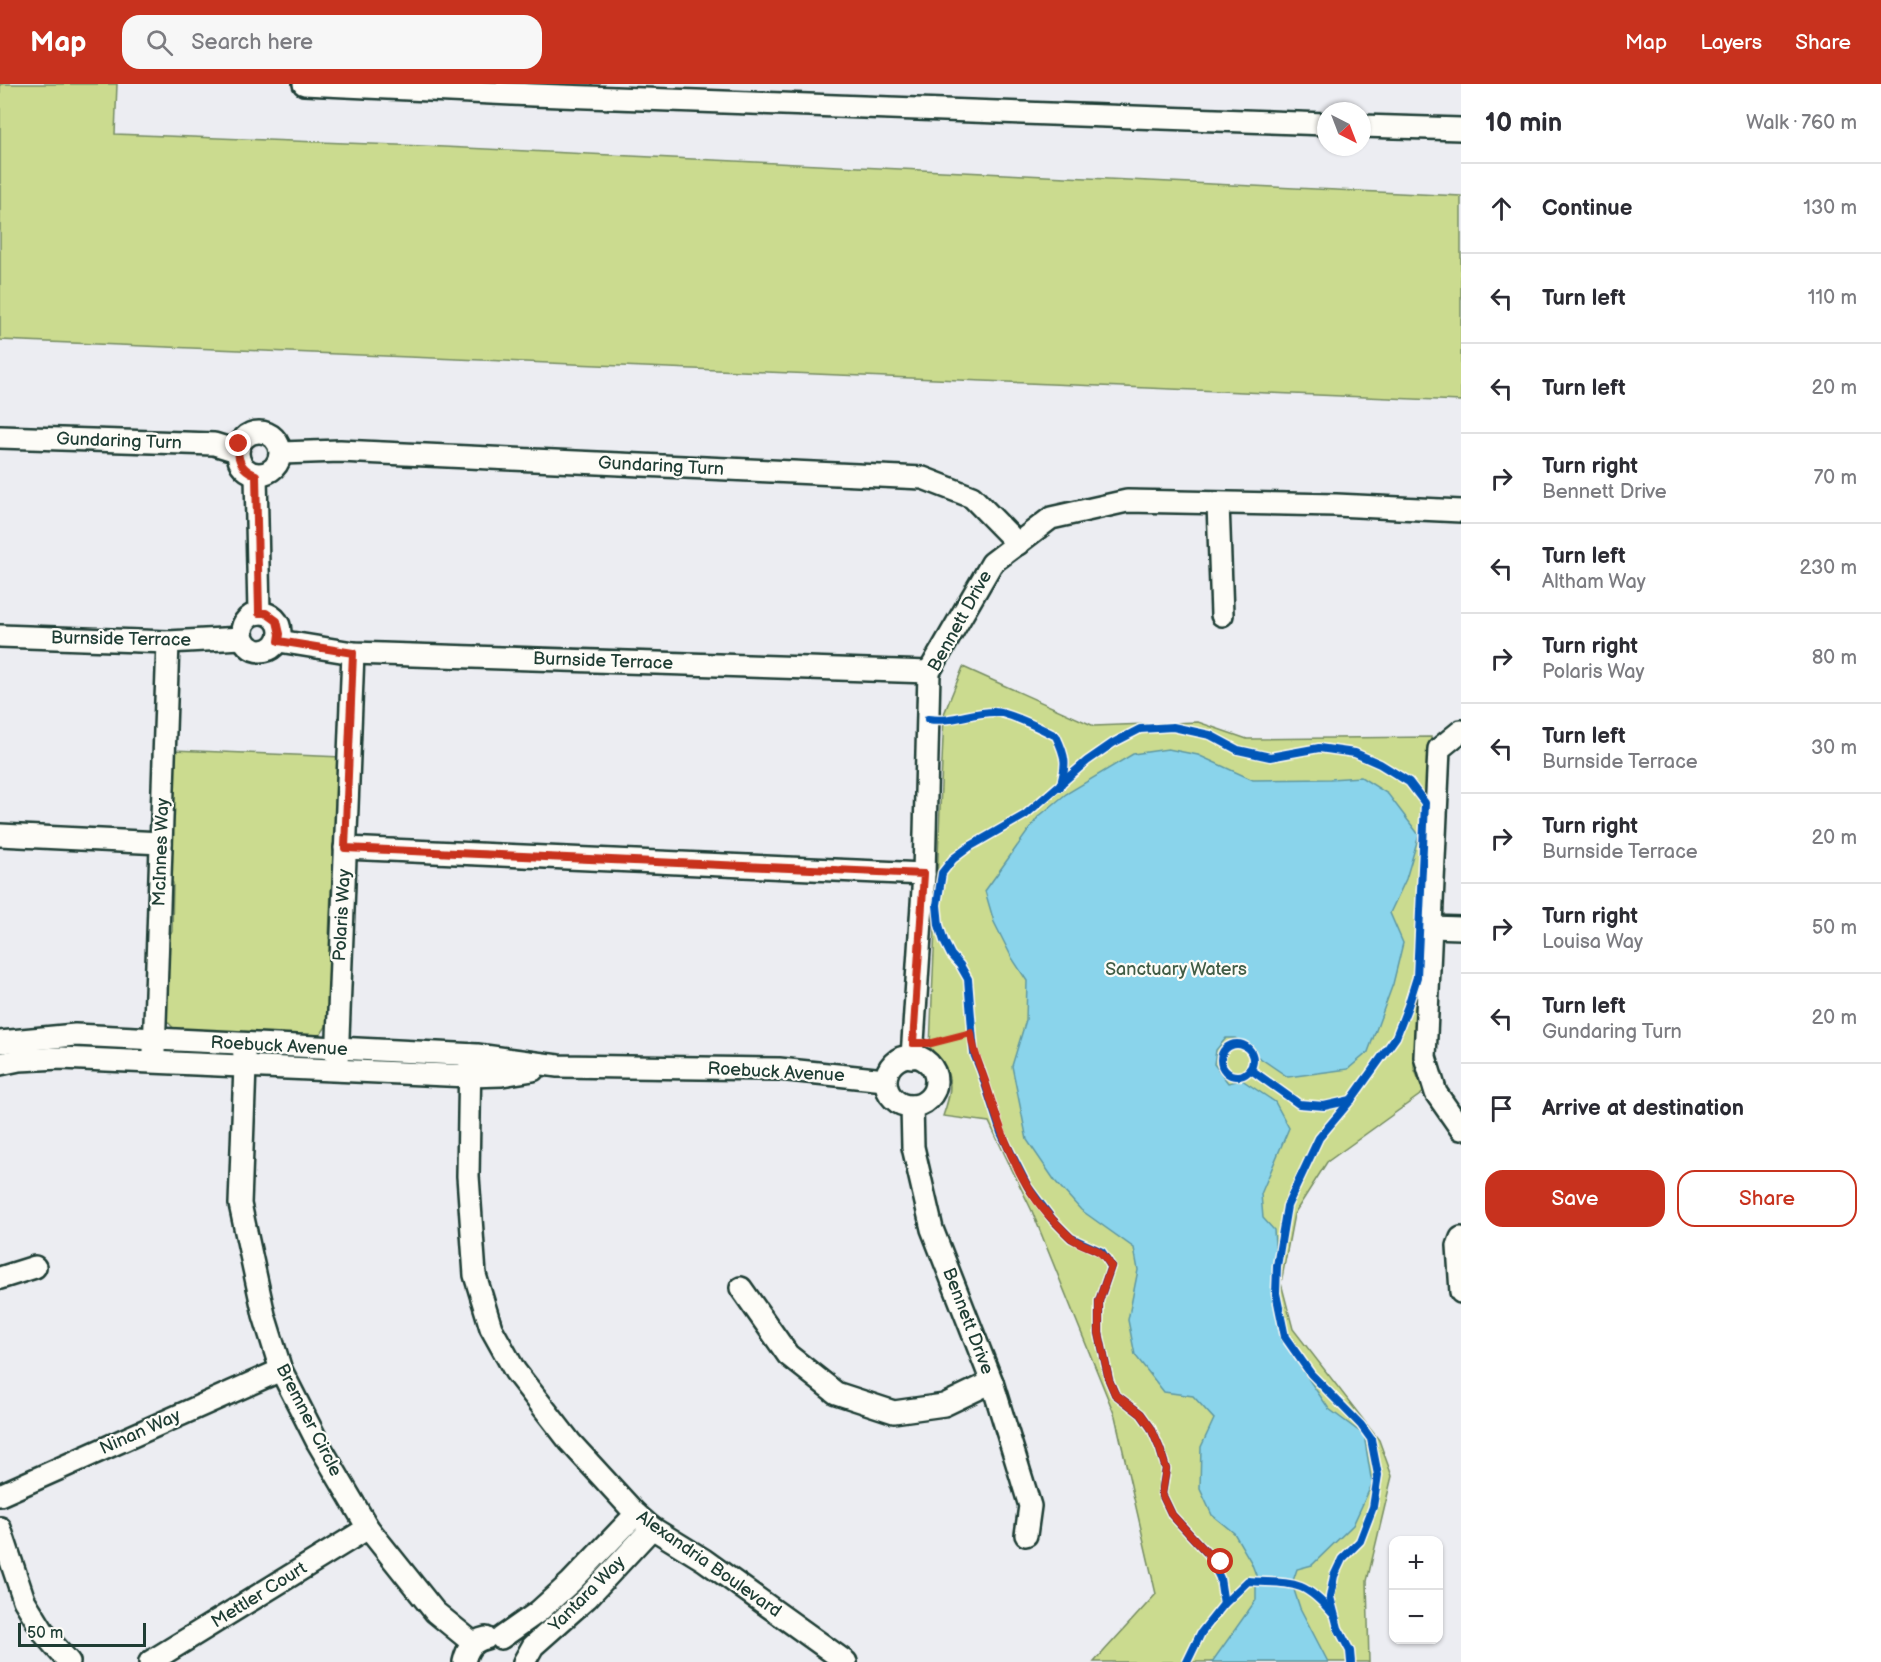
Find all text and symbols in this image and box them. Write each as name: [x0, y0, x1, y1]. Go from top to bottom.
search box: [122, 15, 542, 69]
text: Map: [30, 26, 86, 59]
icon: search: [143, 26, 176, 59]
text: Search here: [191, 29, 313, 56]
text: Map: [1625, 30, 1667, 55]
text: Layers: [1700, 30, 1762, 55]
text: Share: [1795, 30, 1851, 55]
north arrow: [1317, 102, 1371, 156]
text: 10 min: [1485, 108, 1562, 139]
text: Walk · 760 m: [1746, 111, 1857, 135]
icon: ahead: [1485, 192, 1518, 225]
text: Continue: [1542, 195, 1632, 222]
text: 130 m: [1803, 196, 1857, 220]
icon: left: [1485, 282, 1518, 315]
text: Turn left: [1542, 285, 1626, 312]
text: 110 m: [1808, 286, 1857, 310]
icon: left: [1485, 372, 1518, 405]
text: Turn left: [1542, 375, 1626, 402]
text: 20 m: [1812, 376, 1857, 400]
street label: Gundaring Turn: [56, 428, 182, 454]
route end: [225, 430, 251, 456]
street label: Gundaring Turn: [598, 452, 724, 480]
text: Turn right: [1542, 453, 1638, 480]
icon: right: [1485, 462, 1518, 495]
text: 70 m: [1813, 466, 1857, 490]
text: Bennett Drive: [1542, 480, 1667, 504]
text: Turn left: [1542, 543, 1626, 570]
icon: left: [1485, 552, 1518, 585]
text: 230 m: [1800, 556, 1857, 580]
street label: Bennett Drive: [924, 567, 997, 675]
text: Altham Way: [1542, 570, 1646, 594]
street label: Burnside Terrace: [51, 627, 192, 651]
text: Turn right: [1542, 633, 1638, 660]
icon: right: [1485, 642, 1518, 675]
text: 80 m: [1812, 646, 1857, 670]
street label: Burnside Terrace: [533, 648, 674, 674]
text: Polaris Way: [1542, 660, 1645, 684]
text: Turn left: [1542, 723, 1626, 750]
icon: left: [1485, 732, 1518, 765]
text: 30 m: [1811, 736, 1857, 760]
text: Burnside Terrace: [1542, 750, 1698, 774]
street label: McInnes Way: [149, 797, 173, 907]
text: Turn right: [1542, 813, 1638, 840]
icon: right: [1485, 822, 1518, 855]
text: 20 m: [1812, 826, 1857, 850]
text: Burnside Terrace: [1542, 840, 1698, 864]
street label: Polaris Way: [329, 867, 355, 962]
text: Turn right: [1542, 903, 1638, 930]
icon: right: [1485, 912, 1518, 945]
text: 50 m: [1812, 916, 1857, 940]
text: Louisa Way: [1542, 930, 1643, 954]
park label: Sanctuary Waters: [1105, 959, 1247, 980]
text: Turn left: [1542, 993, 1626, 1020]
icon: left: [1485, 1002, 1518, 1035]
text: 20 m: [1812, 1006, 1857, 1030]
text: Gundaring Turn: [1542, 1020, 1682, 1044]
street label: Roebuck Avenue: [210, 1032, 348, 1060]
street label: Roebuck Avenue: [707, 1058, 845, 1086]
icon: arrive: [1485, 1092, 1518, 1125]
text: Arrive at destination: [1542, 1095, 1744, 1122]
button: Save: [1485, 1170, 1665, 1227]
button: Share: [1677, 1170, 1857, 1227]
street label: Bennett Drive: [938, 1265, 998, 1377]
street label: Bremner Circle: [272, 1360, 347, 1480]
street label: Ninan Way: [96, 1405, 184, 1459]
street label: Alexandria Boulevard: [633, 1506, 785, 1622]
map controls: [1389, 1536, 1443, 1644]
button: +: [1389, 1536, 1443, 1590]
route start: [1207, 1548, 1233, 1574]
street label: Yantara Way: [544, 1551, 630, 1637]
street label: Mettler Court: [208, 1557, 311, 1633]
button: −: [1389, 1590, 1443, 1644]
scale bar: [18, 1620, 146, 1648]
text: 50 m: [27, 1624, 63, 1643]

